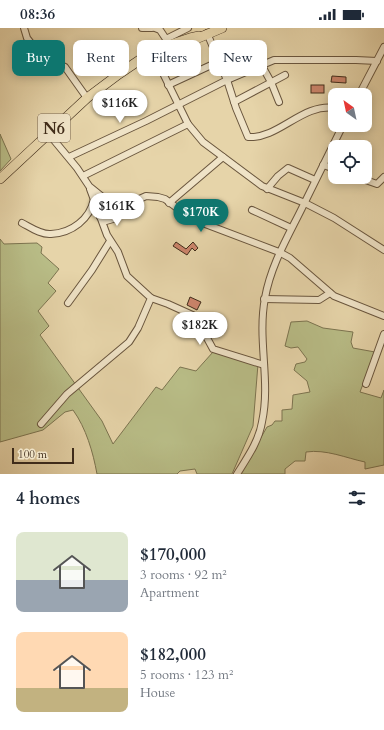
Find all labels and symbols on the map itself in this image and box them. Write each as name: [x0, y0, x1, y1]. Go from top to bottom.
north arrow: [328, 88, 372, 132]
pin: $116K: [92, 90, 148, 124]
road number: N6: [38, 114, 70, 142]
pin: $161K: [89, 193, 145, 227]
pin: $170K: [173, 199, 229, 233]
pin: $182K: [172, 312, 228, 346]
scale bar: [12, 446, 74, 465]

